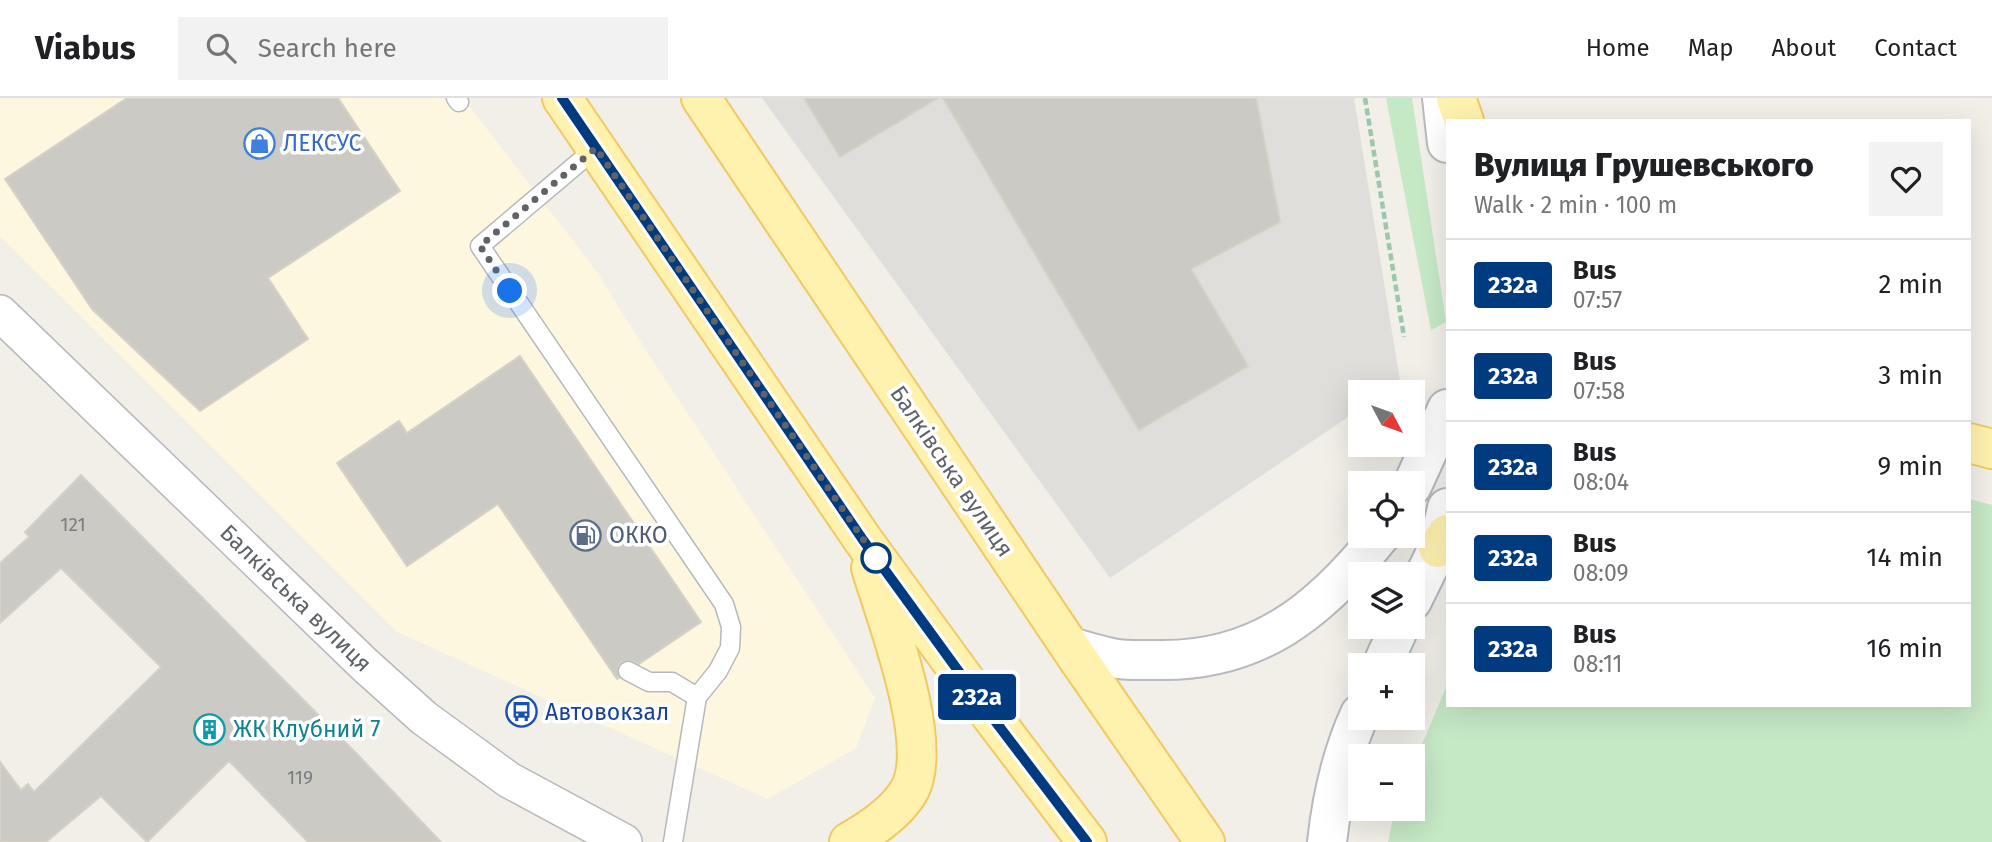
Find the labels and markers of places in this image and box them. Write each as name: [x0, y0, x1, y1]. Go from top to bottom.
shop icon: ЛЕКСУС: [243, 126, 277, 160]
place label: ЛЕКСУС: [283, 129, 362, 157]
fuel station icon: ОККО: [569, 518, 603, 552]
place label: ОККО: [609, 521, 668, 549]
unlabelled marker: [861, 543, 891, 573]
bus stop icon: Автовокзал: [505, 695, 539, 729]
place label: Автовокзал: [545, 698, 669, 726]
building icon: ЖК Клубний 7: [193, 712, 227, 746]
place label: ЖК Клубний 7: [233, 715, 381, 743]

